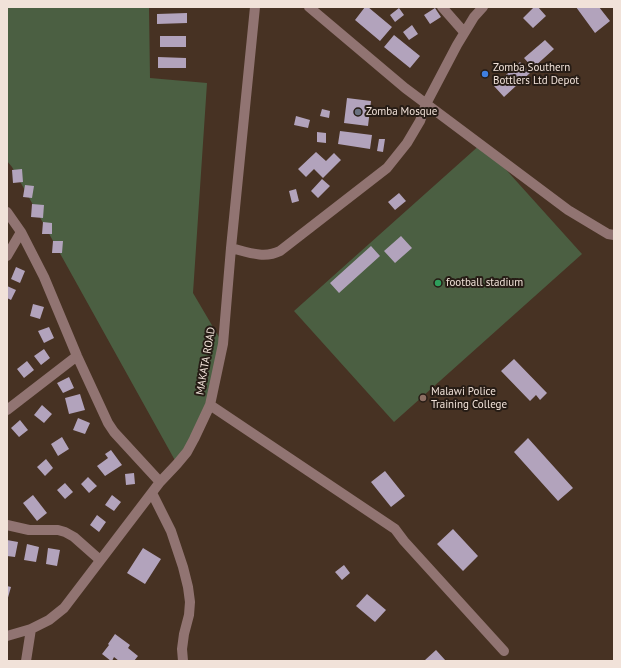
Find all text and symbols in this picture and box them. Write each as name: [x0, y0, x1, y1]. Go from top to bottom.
place label: Zomba Southern Bottlers Ltd Depot: [493, 61, 579, 87]
marker: Zomba Southern Bottlers Ltd Depot: [480, 69, 490, 79]
place label: Zomba Mosque: [366, 105, 437, 119]
marker: Zomba Mosque: [353, 107, 363, 117]
place label: football stadium: [446, 276, 523, 290]
marker: football stadium: [433, 278, 443, 288]
street label: MAKATA ROAD: [194, 326, 218, 396]
place label: Malawi Police Training College: [431, 385, 507, 411]
marker: Malawi Police Training College: [418, 393, 428, 403]

